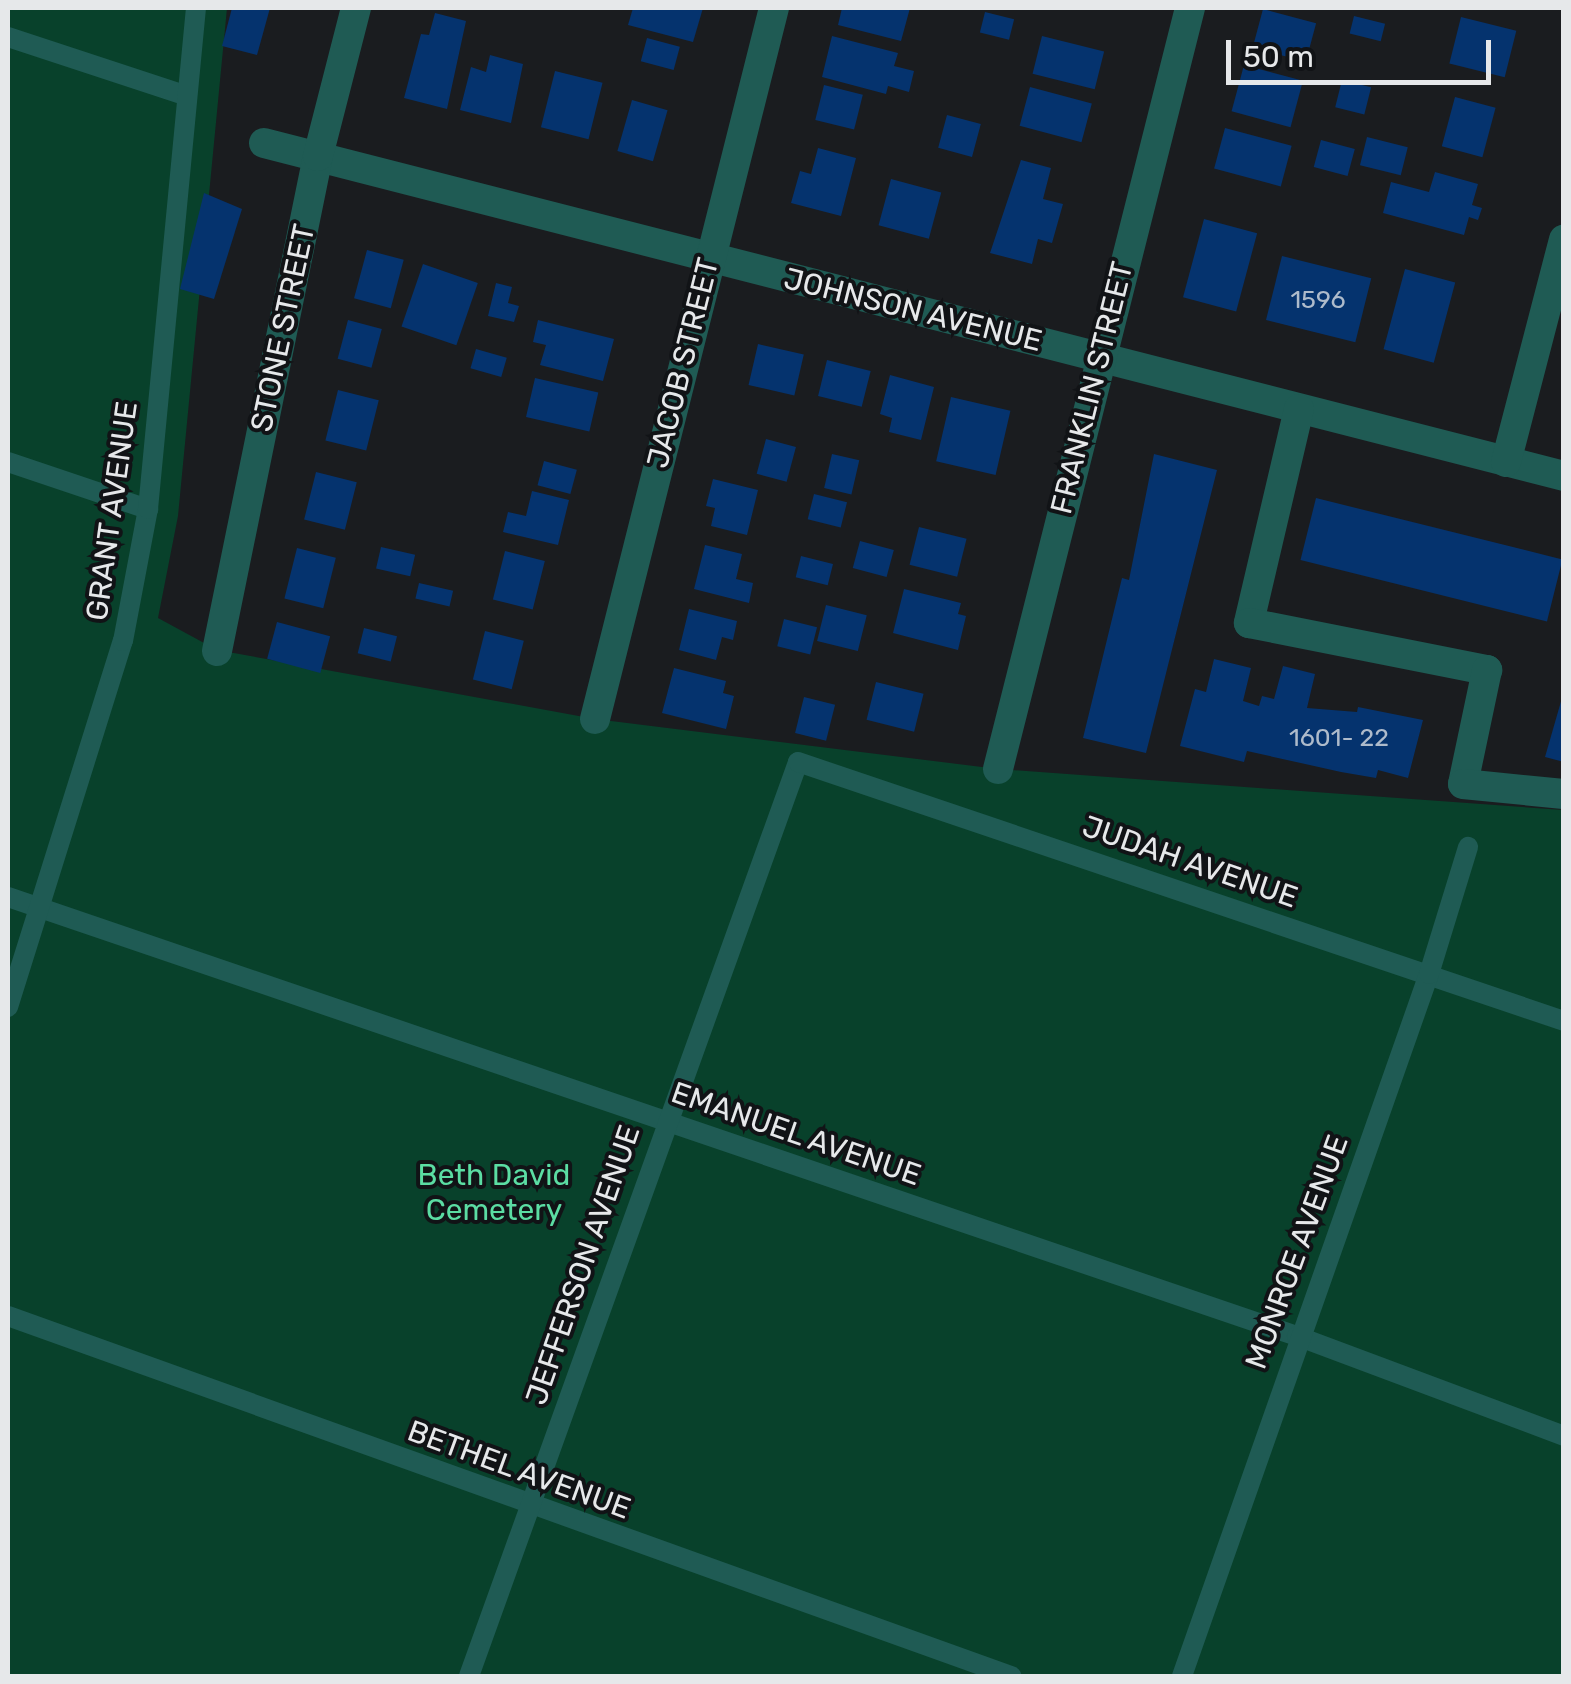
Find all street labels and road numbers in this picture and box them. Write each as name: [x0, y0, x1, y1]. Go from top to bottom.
street label: STONE STREET: [243, 221, 323, 435]
street label: JACOB STREET: [640, 254, 726, 472]
street label: FRANKLIN STREET: [1043, 258, 1141, 518]
street label: JOHNSON AVENUE: [780, 260, 1046, 360]
street label: GRANT AVENUE: [79, 398, 145, 624]
street label: JUDAH AVENUE: [1077, 808, 1303, 916]
street label: EMANUEL AVENUE: [666, 1074, 926, 1194]
street label: JEFFERSON AVENUE: [518, 1120, 648, 1410]
street label: MONROE AVENUE: [1238, 1130, 1356, 1374]
street label: BETHEL AVENUE: [402, 1413, 636, 1527]

